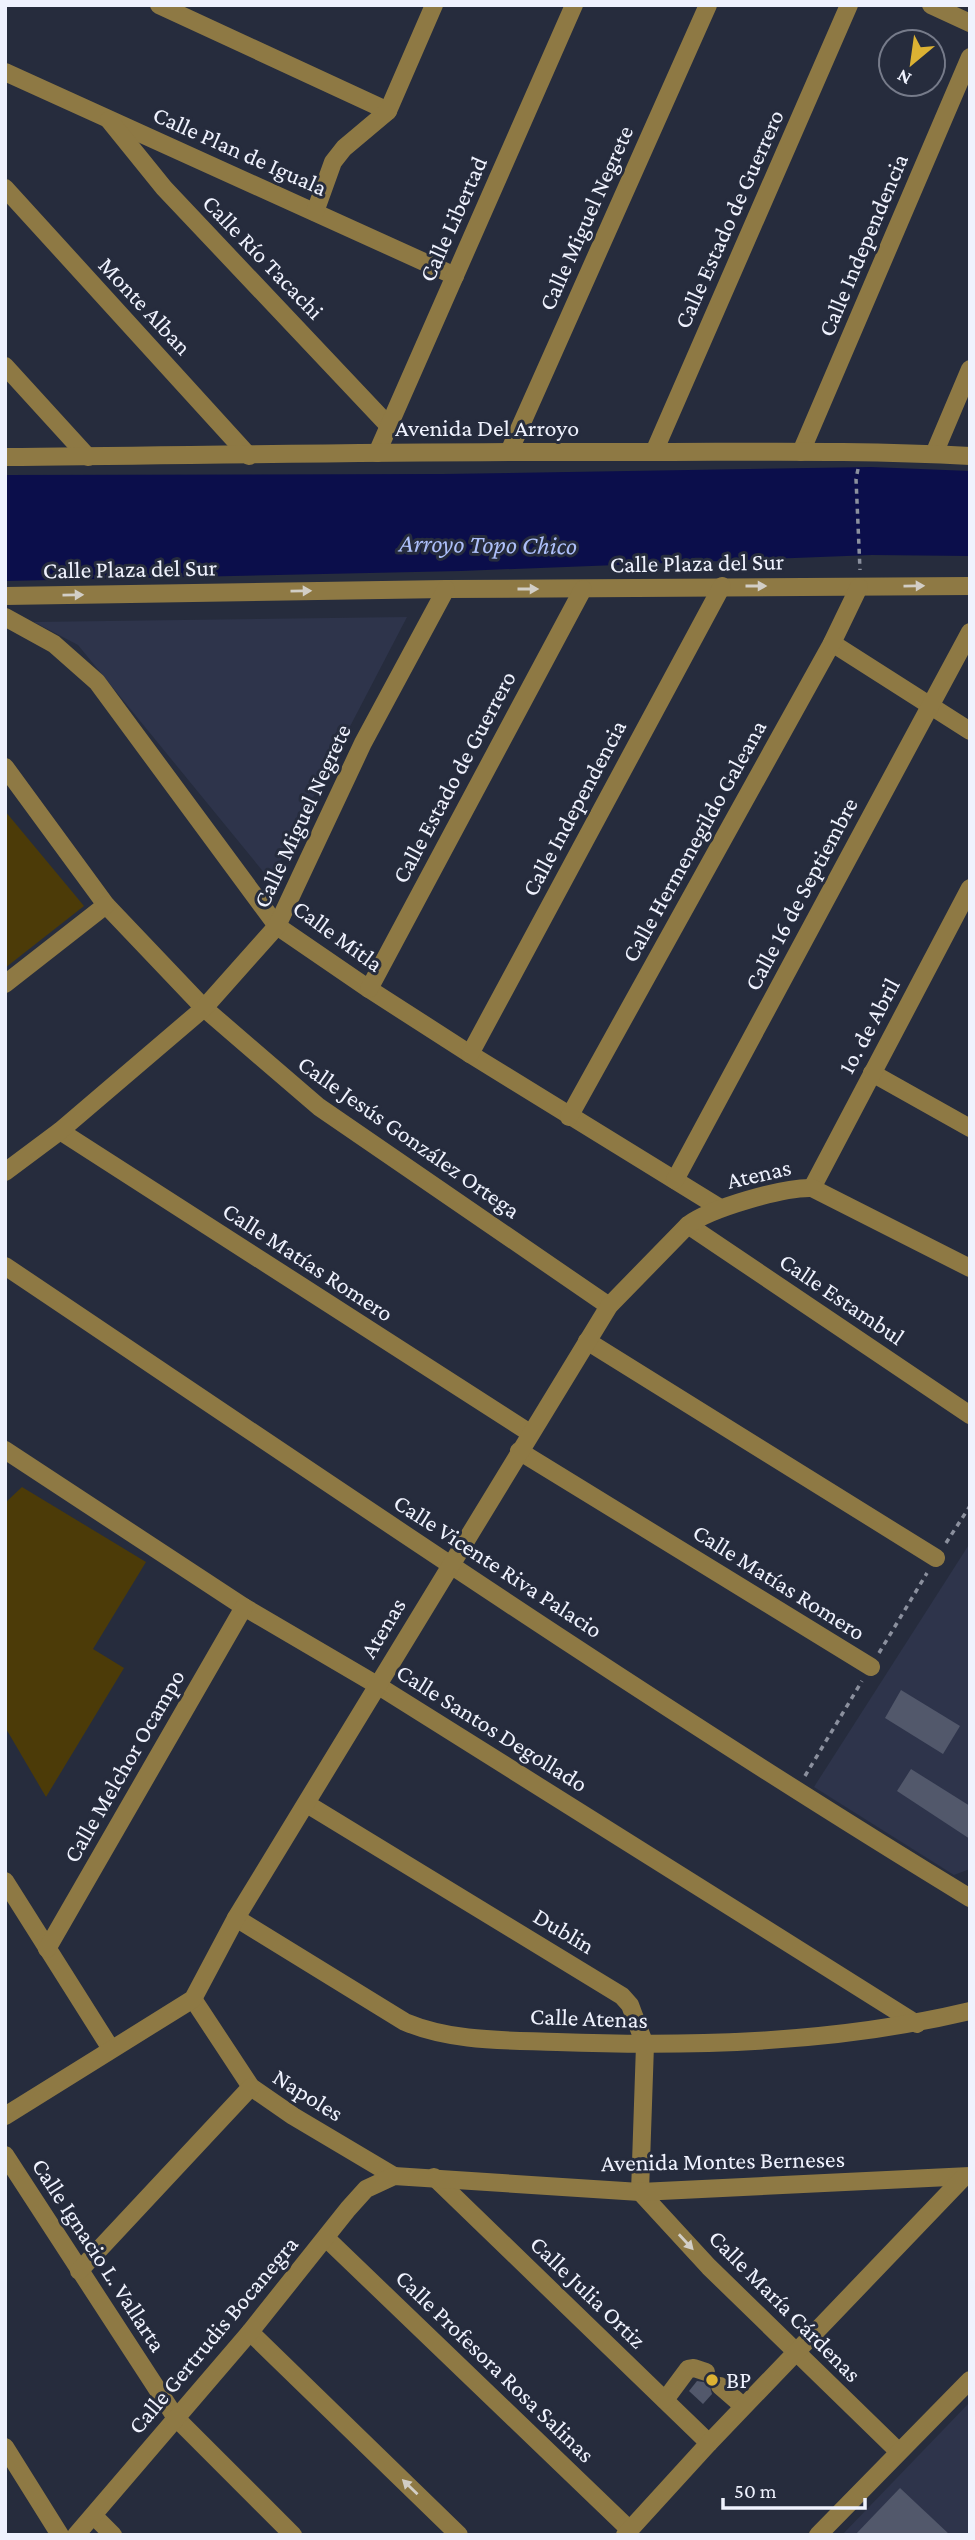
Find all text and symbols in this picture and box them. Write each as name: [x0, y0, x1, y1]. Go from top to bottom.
north arrow: [877, 28, 947, 98]
text: N: [893, 65, 915, 90]
street label: Calle Plan de Iguala: [149, 100, 331, 201]
street label: Calle Estado de Guerrero: [668, 105, 789, 332]
street label: Calle Miguel Negrete: [533, 121, 638, 314]
street label: Calle Independencia: [812, 150, 913, 340]
street label: Calle Libertad: [413, 152, 492, 286]
street label: Calle Río Tacachi: [197, 189, 329, 324]
street label: Monte Alban: [93, 251, 198, 360]
street label: Avenida Del Arroyo: [395, 414, 579, 441]
water label: Arroyo Topo Chico: [397, 528, 577, 561]
street label: Calle Plaza del Sur: [610, 547, 785, 578]
street label: Calle Plaza del Sur: [43, 553, 218, 584]
one-way arrow: [745, 580, 767, 592]
one-way arrow: [904, 580, 926, 592]
one-way arrow: [518, 583, 540, 595]
one-way arrow: [290, 585, 312, 597]
one-way arrow: [63, 589, 85, 601]
street label: Calle Estado de Guerrero: [386, 666, 521, 887]
street label: Calle Independencia: [516, 715, 631, 900]
street label: Calle Hermenegildo Galeana: [616, 715, 771, 966]
street label: Calle Miguel Negrete: [247, 720, 356, 912]
street label: Calle 16 de Septiembre: [738, 793, 863, 995]
street label: Calle Mitla: [288, 894, 388, 977]
street label: 1o. de Abril: [832, 973, 905, 1078]
street label: Calle Jesús González Ortega: [293, 1050, 526, 1224]
street label: Atenas: [724, 1153, 794, 1194]
street label: Calle Matías Romero: [218, 1196, 399, 1327]
street label: Calle Estambul: [775, 1247, 910, 1350]
street label: Calle Vicente Riva Palacio: [389, 1488, 608, 1643]
street label: Calle Matías Romero: [688, 1518, 870, 1645]
street label: Atenas: [354, 1593, 411, 1663]
street label: Calle Santos Degollado: [392, 1658, 593, 1797]
street label: Calle Melchor Ocampo: [57, 1665, 190, 1867]
street label: Dublin: [529, 1902, 600, 1959]
street label: Calle Atenas: [530, 2002, 648, 2033]
street label: Napoles: [268, 2063, 348, 2127]
street label: Avenida Montes Berneses: [601, 2145, 845, 2176]
street label: Calle Ignacio L. Vallarta: [27, 2153, 172, 2357]
street label: Calle María Cárdenas: [704, 2224, 867, 2387]
street label: Calle Gertrudis Bocanegra: [122, 2230, 303, 2439]
street label: Calle Julia Ortiz: [525, 2230, 652, 2353]
one-way arrow: [678, 2233, 694, 2251]
street label: Calle Profesora Rosa Salinas: [390, 2264, 600, 2468]
place label: BP: [726, 2366, 751, 2393]
marker: BP: [704, 2372, 720, 2388]
scale bar: [723, 2466, 865, 2510]
text: 50 m: [734, 2479, 777, 2503]
one-way arrow: [402, 2480, 419, 2496]

